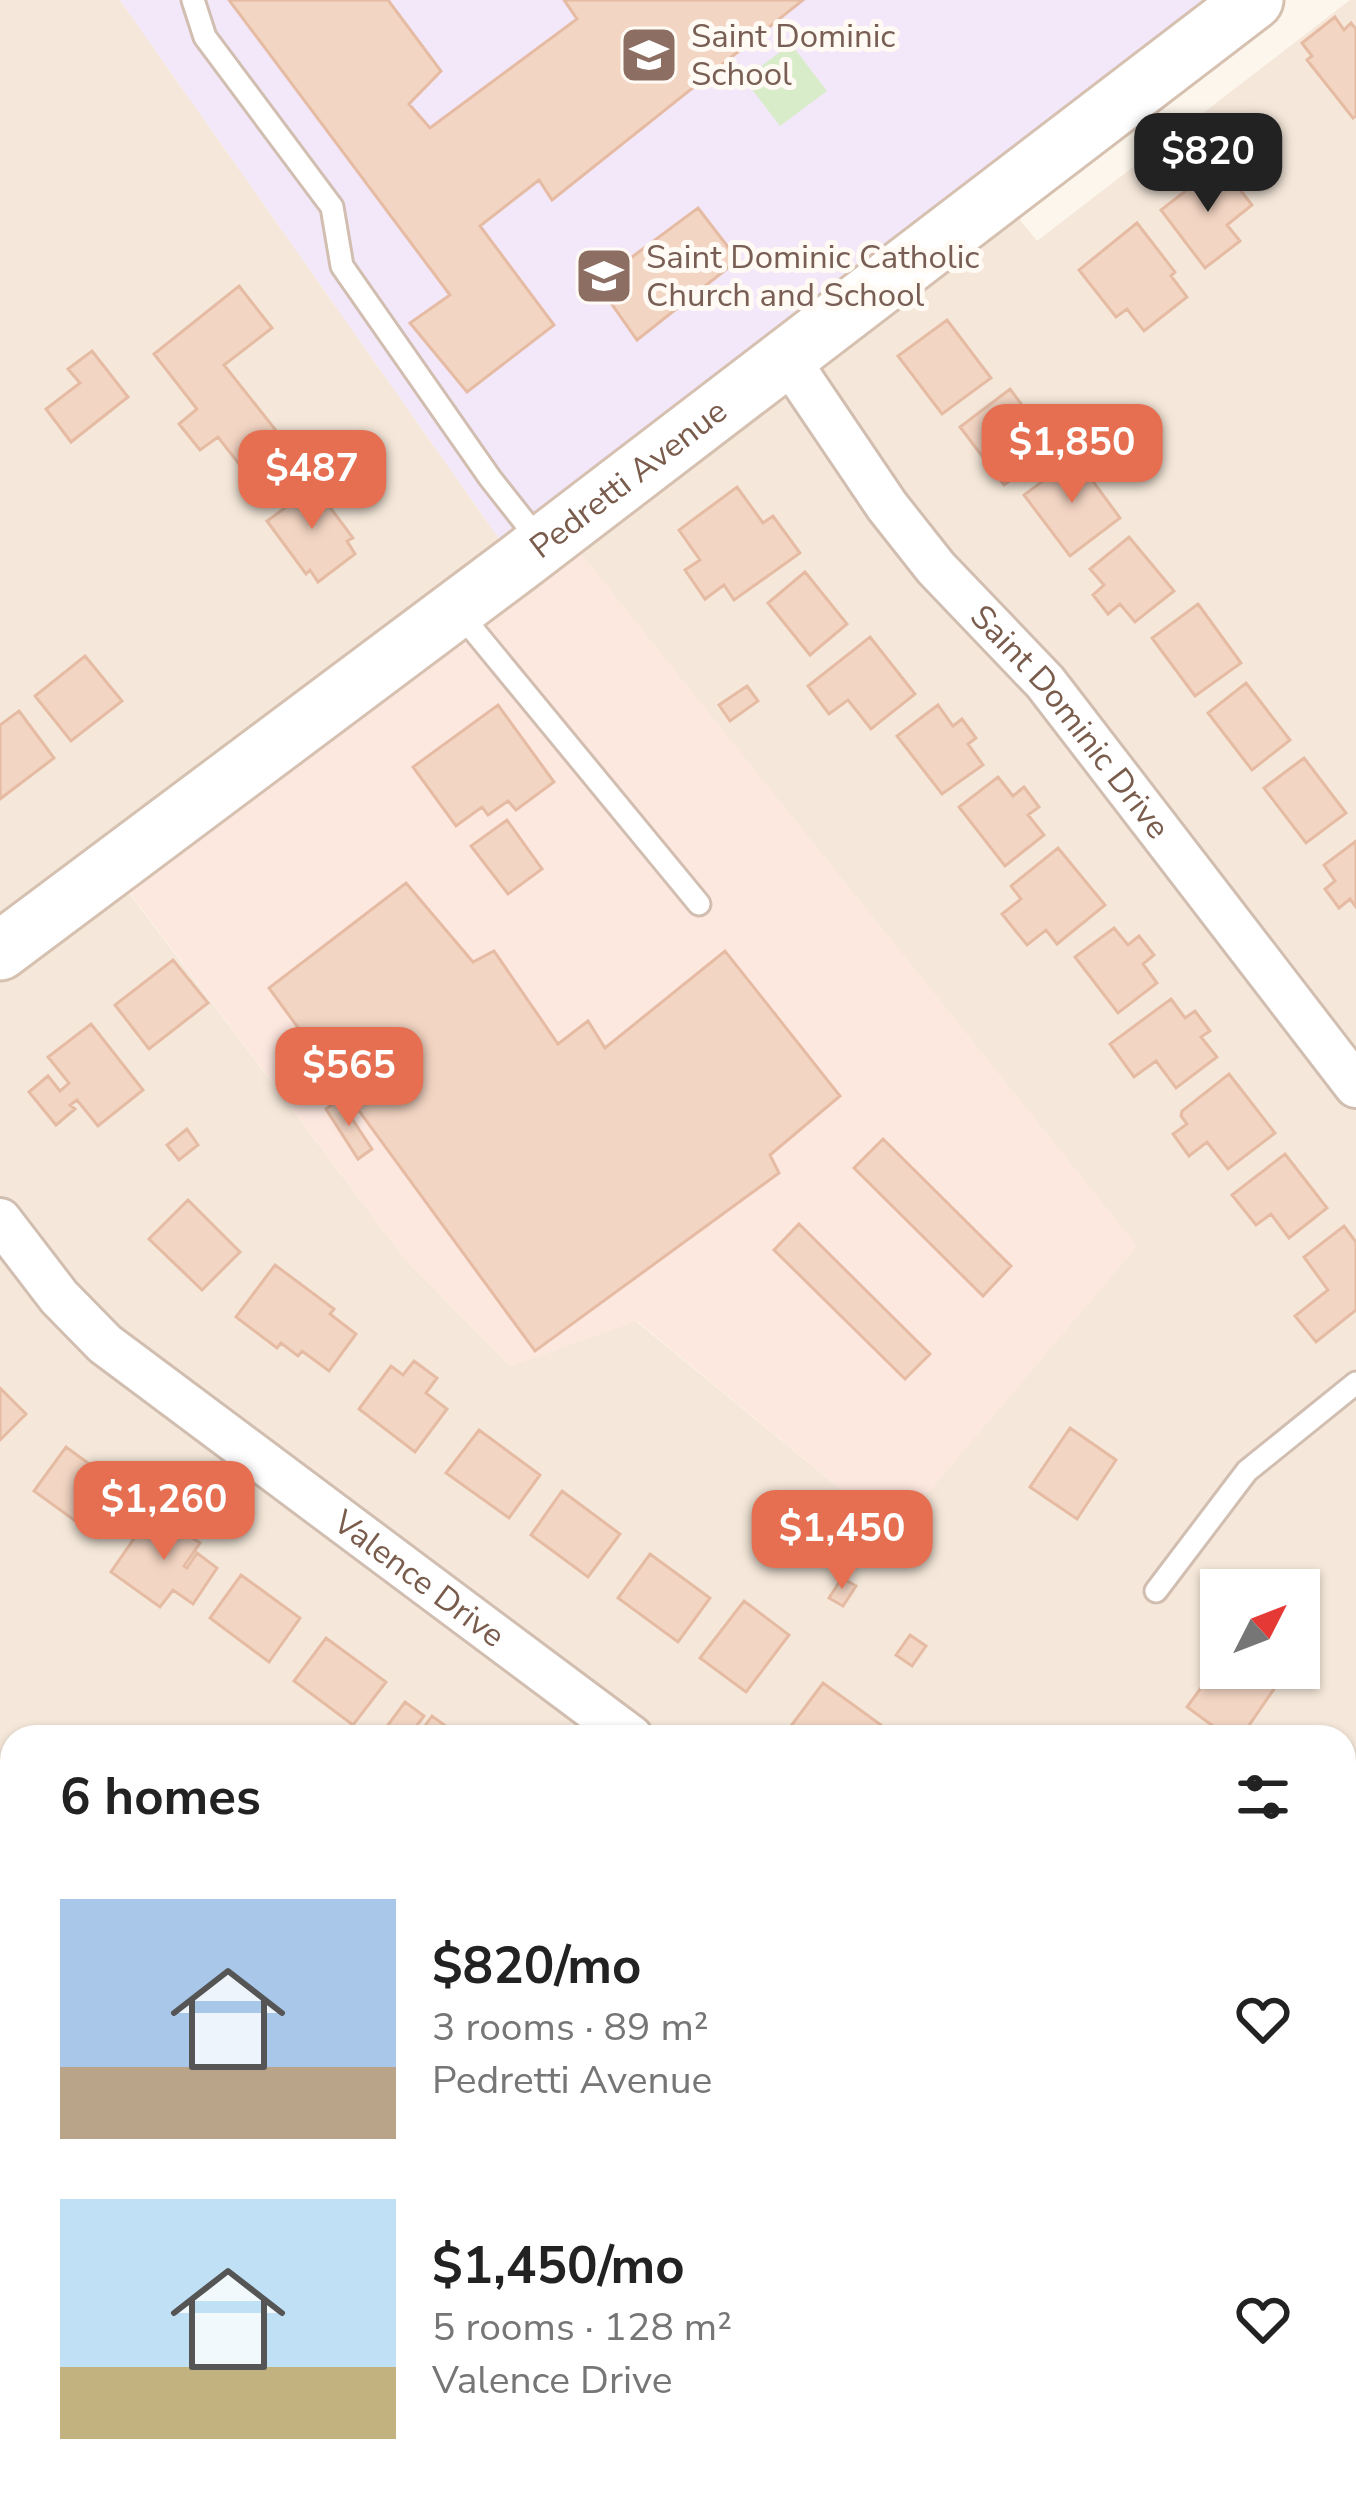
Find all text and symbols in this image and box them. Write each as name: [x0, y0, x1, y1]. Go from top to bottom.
place label: Saint Dominic School: [691, 14, 896, 97]
school or university icon: Saint Dominic School: [618, 24, 680, 86]
pin: $820: [1137, 113, 1279, 215]
text: $820: [1161, 125, 1255, 178]
place label: Saint Dominic Catholic Church and School: [646, 235, 980, 318]
school or university icon: Saint Dominic Catholic Church and School: [573, 245, 635, 307]
street label: Pedretti Avenue: [520, 389, 736, 569]
pin: $1,850: [974, 404, 1170, 506]
text: $1,850: [1009, 416, 1135, 469]
pin: $487: [241, 430, 383, 532]
text: $487: [265, 442, 359, 495]
street label: Saint Dominic Drive: [960, 595, 1180, 848]
pin: $565: [278, 1027, 420, 1129]
text: $565: [302, 1039, 396, 1092]
pin: $1,260: [66, 1461, 262, 1563]
text: $1,260: [101, 1473, 227, 1526]
pin: $1,450: [744, 1490, 940, 1592]
street label: Valence Drive: [323, 1499, 514, 1658]
text: $1,450: [779, 1502, 905, 1555]
north arrow: [1200, 1569, 1320, 1689]
map controls: [1200, 1569, 1320, 1689]
text: 6 homes: [60, 1762, 261, 1832]
icon: filters: [1230, 1764, 1296, 1830]
text: $820/mo: [432, 1931, 641, 2001]
icon: home: [156, 1947, 300, 2091]
icon: heart: [1230, 1986, 1296, 2052]
text: 3 rooms · 89 m²: [432, 2001, 709, 2054]
text: Pedretti Avenue: [432, 2054, 712, 2107]
text: $1,450/mo: [432, 2231, 685, 2301]
icon: home: [156, 2247, 300, 2391]
icon: heart: [1230, 2286, 1296, 2352]
text: 5 rooms · 128 m²: [432, 2301, 732, 2354]
text: Valence Drive: [432, 2354, 673, 2407]

